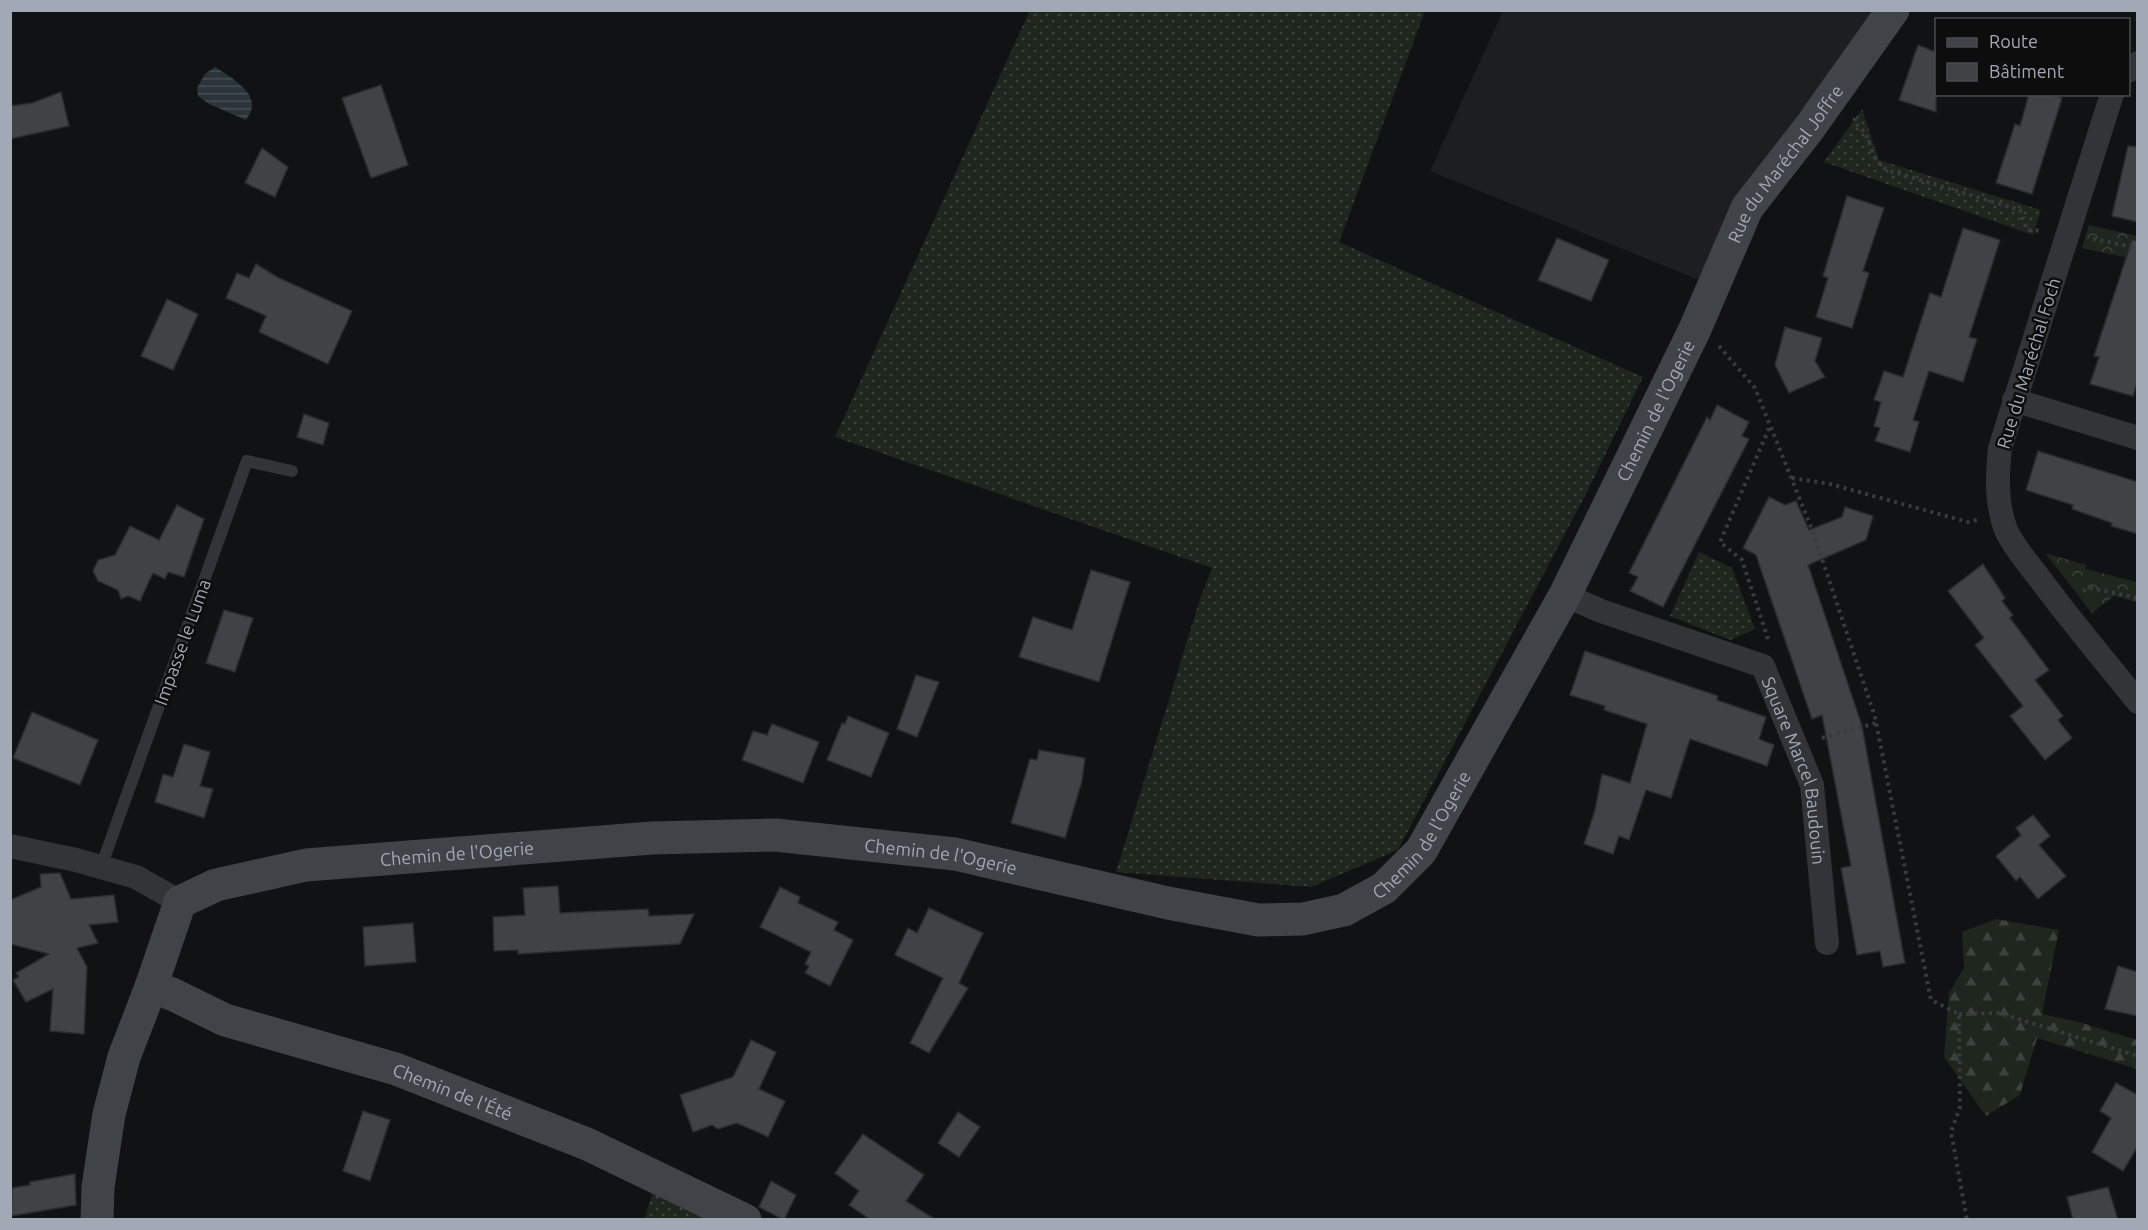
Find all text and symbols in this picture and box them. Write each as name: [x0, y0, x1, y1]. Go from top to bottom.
legend: [1935, 18, 2130, 96]
text: Route: [1989, 31, 2038, 51]
text: Bâtiment: [1989, 61, 2064, 81]
street label: Rue du Maréchal Joffre: [1723, 81, 1847, 246]
street label: Rue du Maréchal Foch: [1992, 275, 2064, 451]
street label: Chemin de l'Ogerie: [1612, 337, 1698, 484]
street label: Impasse le Luma: [150, 576, 214, 708]
street label: Square Marcel Baudouin: [1758, 674, 1830, 866]
street label: Chemin de l'Ogerie: [1369, 767, 1474, 902]
street label: Chemin de l'Ogerie: [864, 835, 1019, 878]
street label: Chemin de l'Ogerie: [379, 837, 535, 869]
street label: Chemin de l'Été: [390, 1059, 515, 1124]

